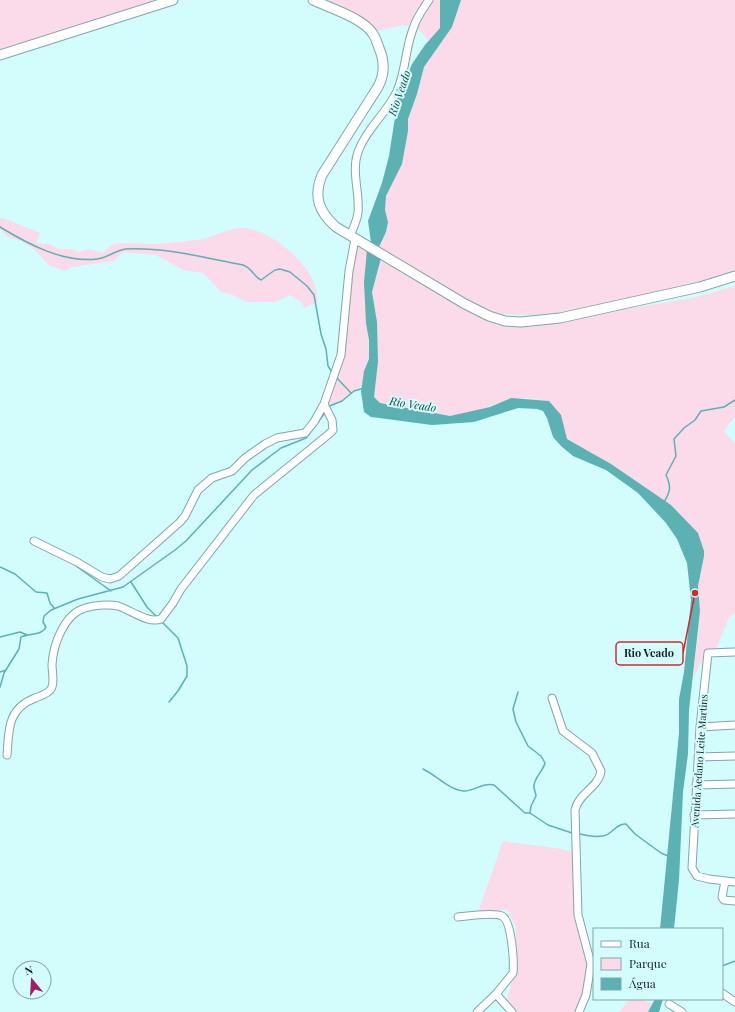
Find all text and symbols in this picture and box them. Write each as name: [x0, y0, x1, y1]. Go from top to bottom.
water label: Rio Veado: [384, 68, 414, 119]
water label: Rio Veado: [388, 393, 437, 415]
callout: Rio Veado: [616, 642, 683, 665]
text: Rio Veado: [624, 645, 674, 660]
street label: Avenida Aedano Leite Martins: [687, 694, 711, 829]
legend: [593, 928, 723, 1000]
text: Rua: [629, 935, 650, 951]
text: Parque: [629, 955, 667, 971]
north arrow: [12, 960, 52, 1000]
text: N: [23, 962, 35, 978]
text: Água: [628, 975, 656, 991]

